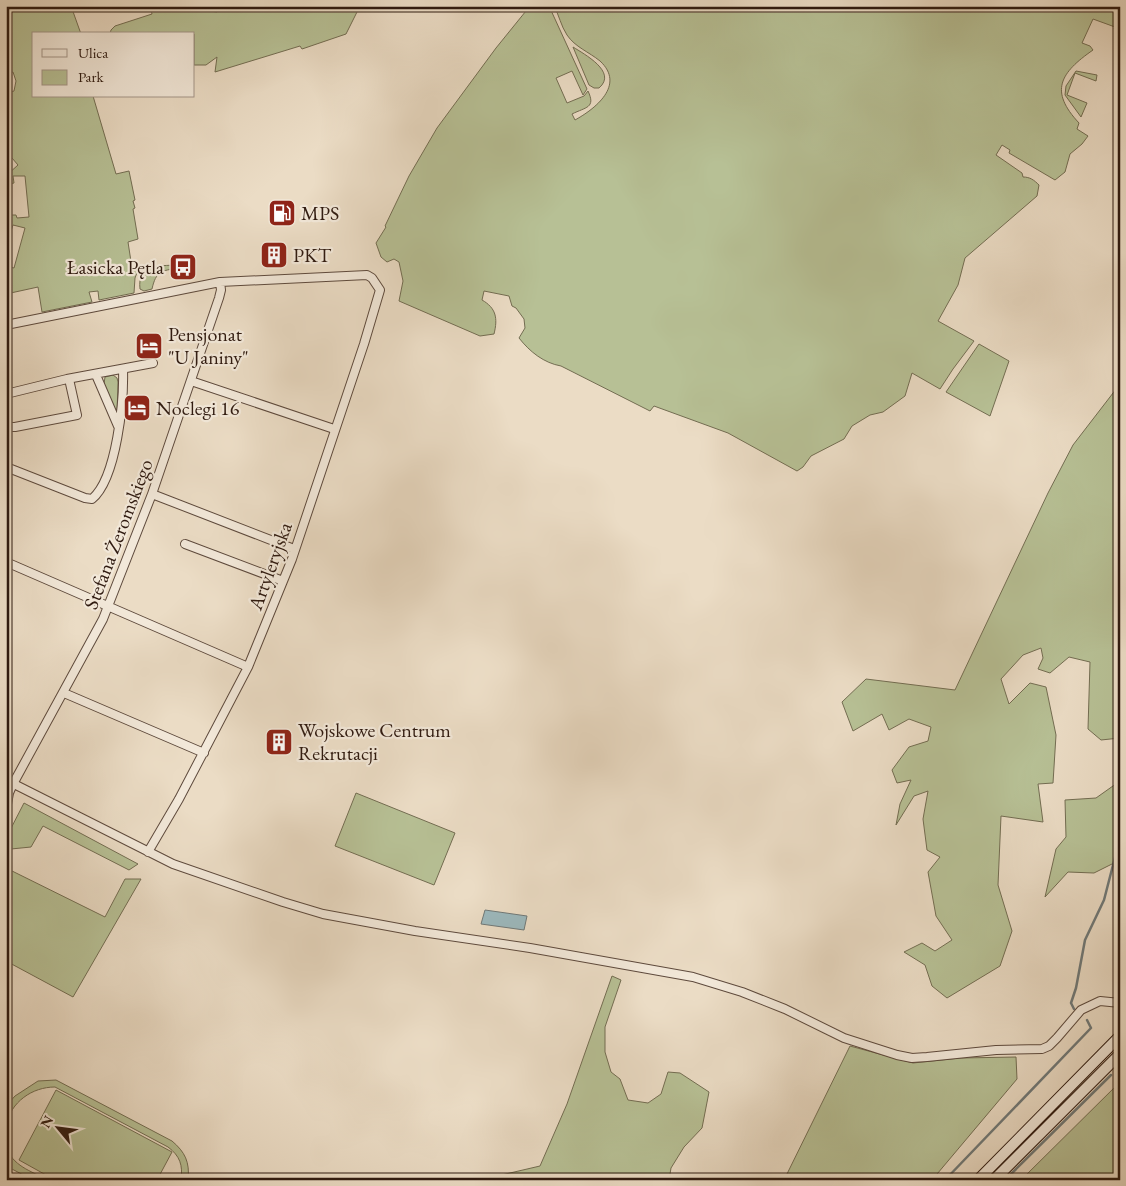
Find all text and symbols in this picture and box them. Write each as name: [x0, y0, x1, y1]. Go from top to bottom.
legend: [32, 32, 195, 98]
text: Ulica: [78, 43, 108, 62]
text: Park: [78, 67, 105, 86]
fuel station icon: MPS: [267, 198, 297, 228]
place label: MPS: [301, 200, 339, 226]
building icon: PKT: [259, 240, 289, 270]
place label: PKT: [293, 242, 332, 268]
bus stop icon: Łasicka Pętla: [168, 252, 198, 282]
place label: Łasicka Pętla: [67, 254, 164, 280]
place label: Pensjonat "U Janiny": [168, 321, 249, 370]
hotel icon: Pensjonat "U Janiny": [134, 331, 164, 361]
hotel icon: Noclegi 16: [122, 393, 152, 423]
place label: Noclegi 16: [156, 395, 240, 421]
street label: Stefana Żeromskiego: [77, 455, 159, 613]
street label: Artyleryjska: [242, 518, 298, 615]
place label: Wojskowe Centrum Rekrutacji: [298, 717, 451, 766]
building icon: Wojskowe Centrum Rekrutacji: [264, 727, 294, 757]
north arrow: [32, 1104, 82, 1154]
text: N: [36, 1112, 58, 1131]

